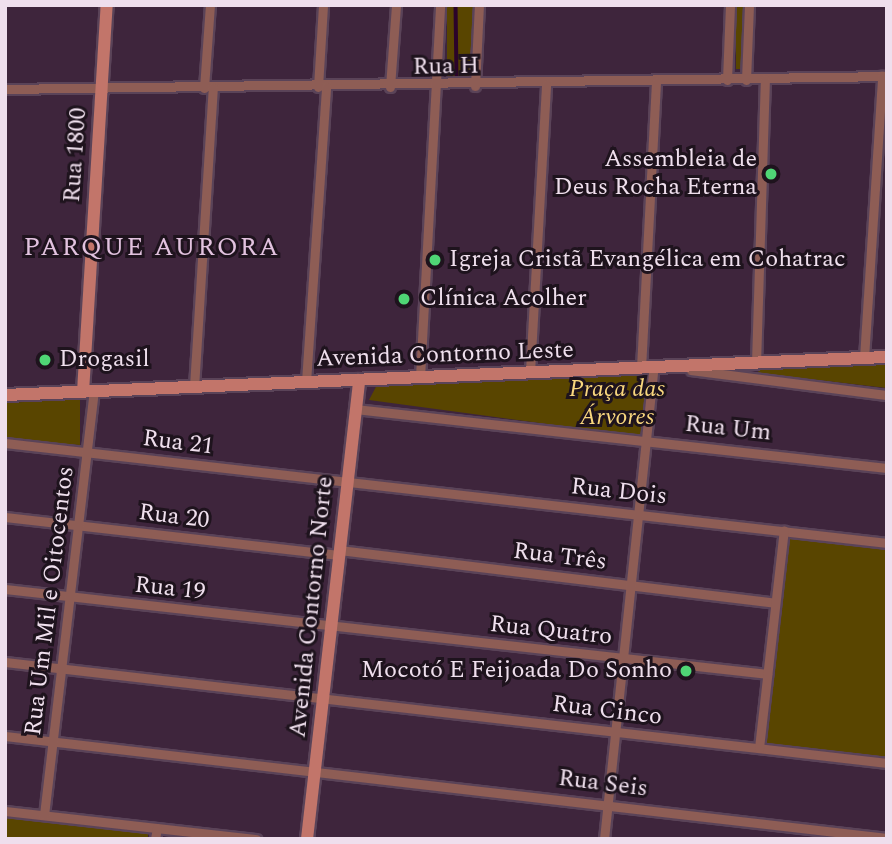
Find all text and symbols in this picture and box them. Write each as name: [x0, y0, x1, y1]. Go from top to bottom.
street label: Rua H: [413, 52, 479, 82]
street label: Rua 1800: [58, 107, 94, 203]
place label: Assembleia de Deus Rocha Eterna: [554, 146, 757, 202]
marker: Assembleia de Deus Rocha Eterna: [763, 166, 779, 182]
district label: PARQUE AURORA: [25, 232, 279, 264]
place label: Igreja Cristã Evangélica em Cohatrac: [449, 246, 845, 274]
marker: Igreja Cristã Evangélica em Cohatrac: [427, 252, 443, 268]
place label: Clínica Acolher: [420, 285, 587, 313]
marker: Clínica Acolher: [394, 289, 414, 309]
street label: Avenida Contorno Leste: [316, 336, 574, 374]
place label: Drogasil: [59, 346, 150, 374]
marker: Drogasil: [37, 352, 53, 368]
park label: Praça das Árvores: [569, 376, 665, 432]
street label: Rua Um: [683, 410, 773, 448]
street label: Rua 21: [141, 424, 215, 462]
street label: Rua Um Mil e Oitocentos: [19, 465, 81, 737]
street label: Rua Dois: [570, 473, 668, 511]
street label: Avenida Contorno Norte: [284, 475, 340, 739]
street label: Rua 20: [137, 498, 211, 536]
street label: Rua Três: [512, 537, 608, 577]
street label: Rua 19: [133, 571, 207, 607]
street label: Rua Quatro: [488, 610, 614, 652]
place label: Mocotó E Feijoada Do Sonho: [361, 657, 672, 685]
marker: Mocotó E Feijoada Do Sonho: [678, 663, 694, 679]
street label: Rua Cinco: [550, 690, 664, 732]
street label: Rua Seis: [557, 764, 649, 804]

